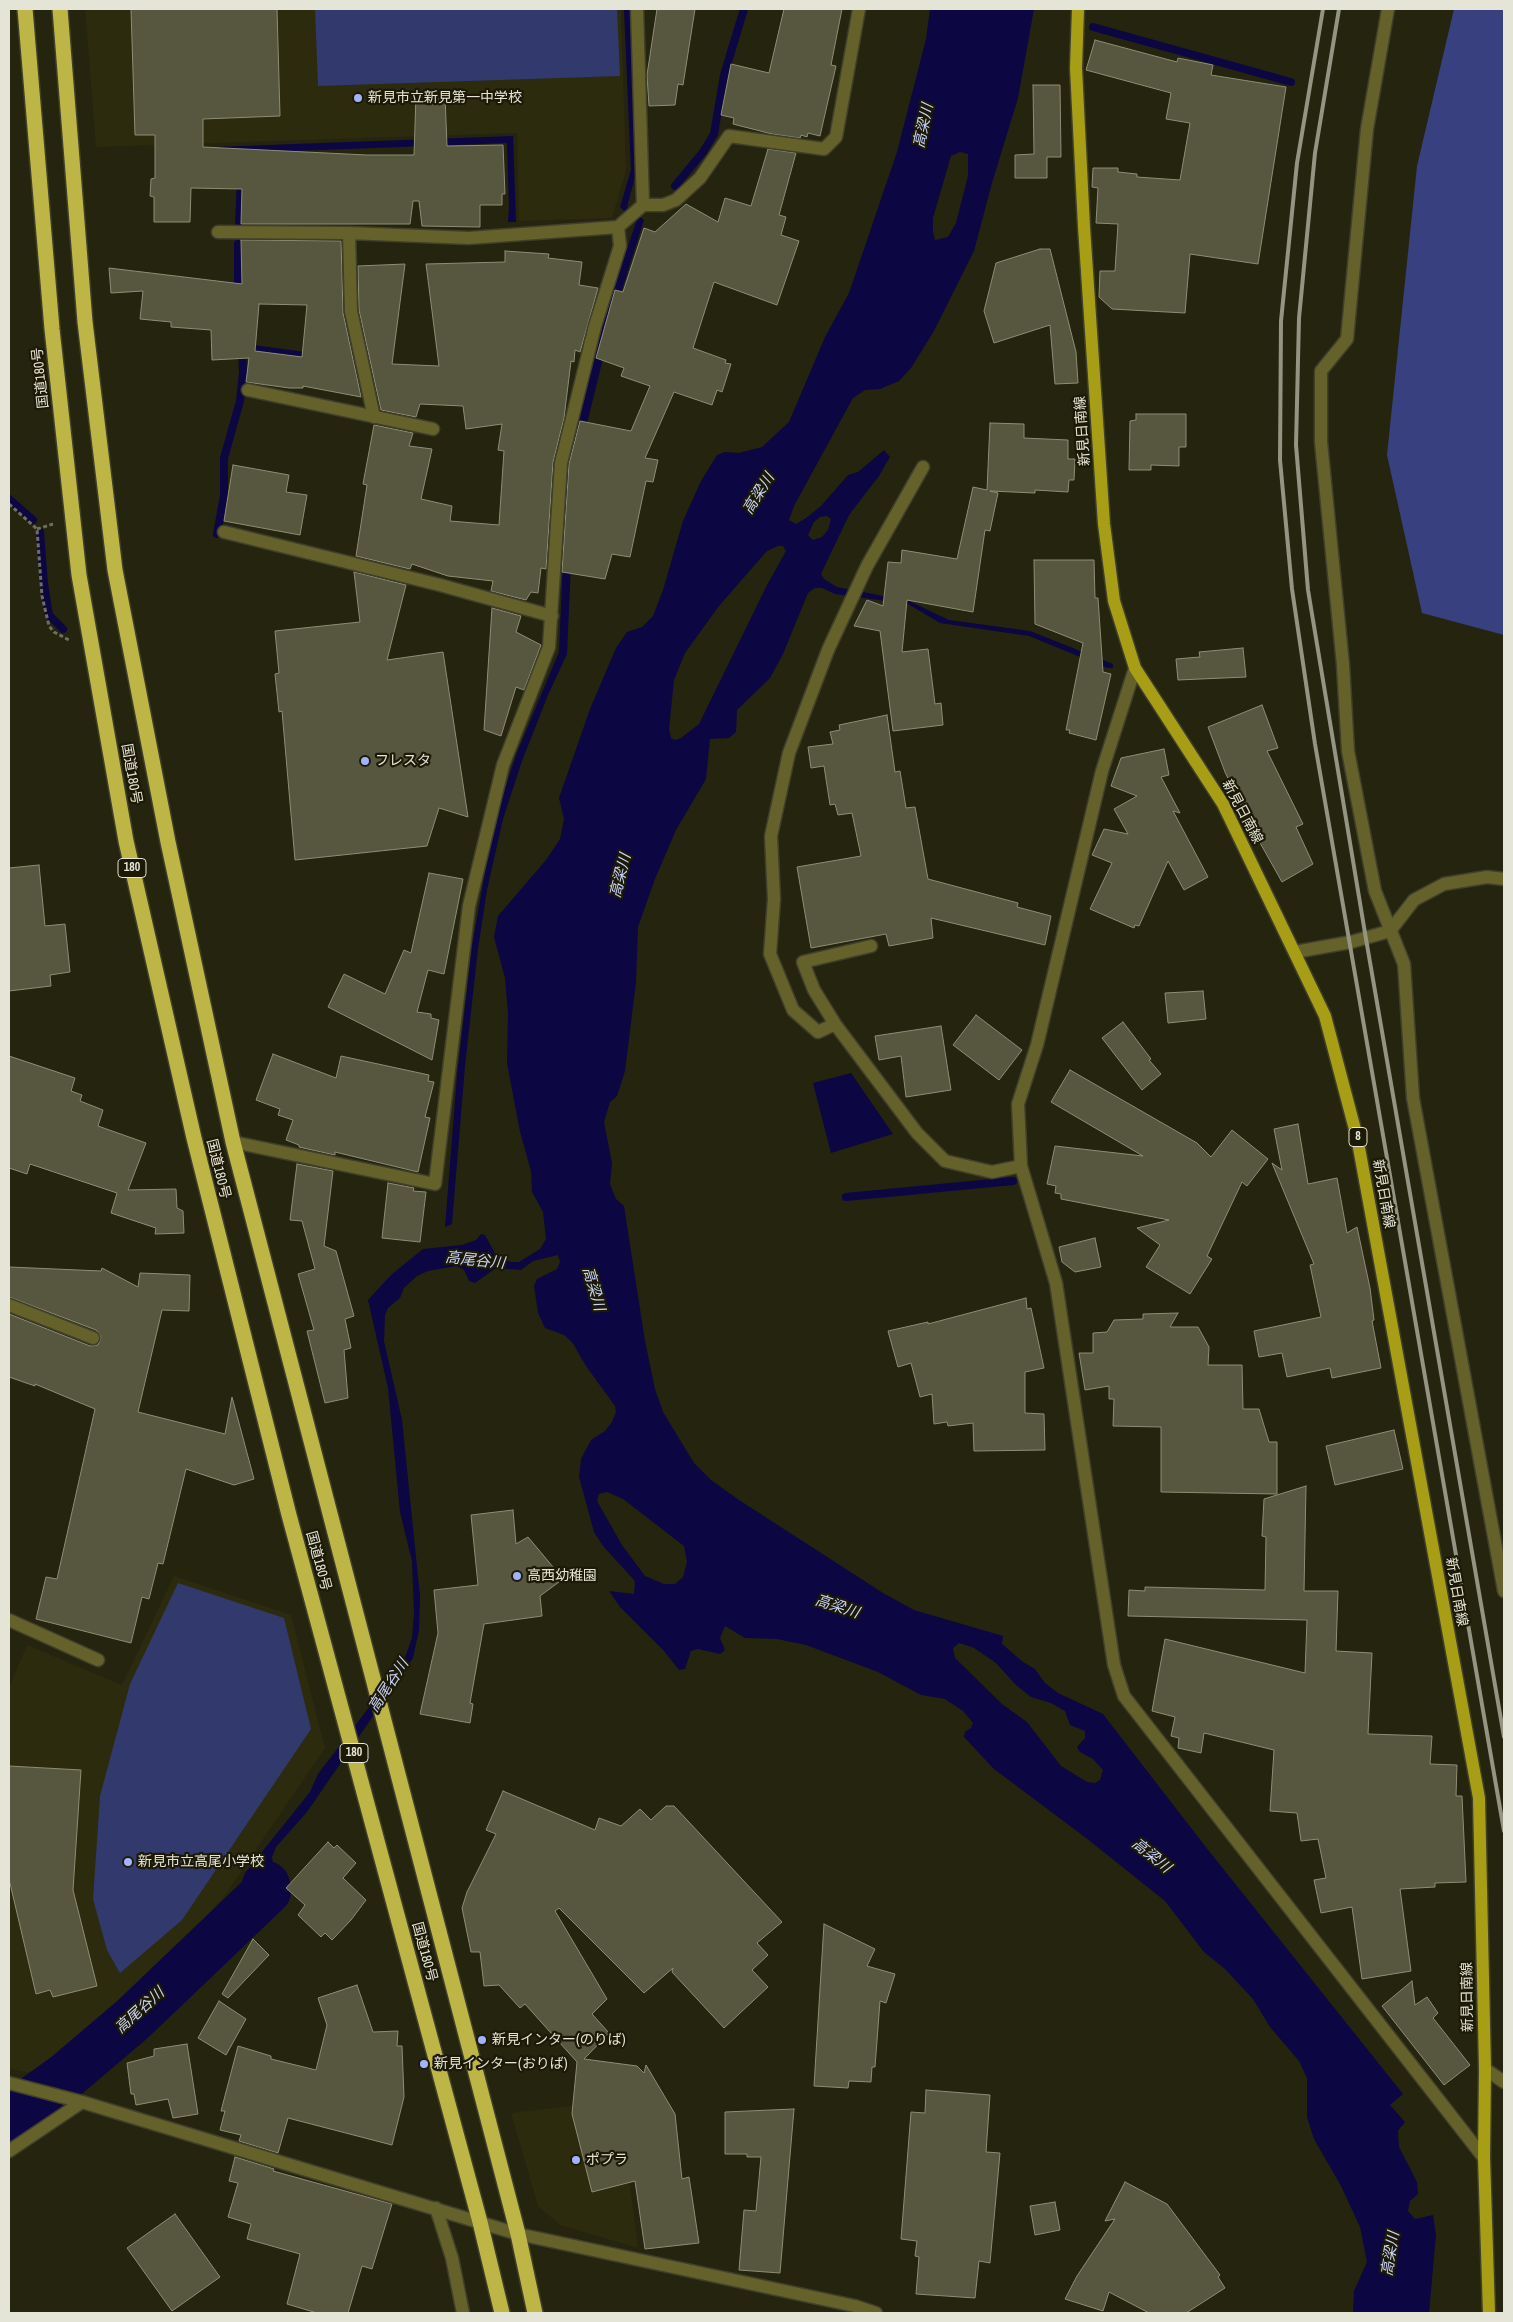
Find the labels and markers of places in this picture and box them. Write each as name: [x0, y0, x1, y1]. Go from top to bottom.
place label: 新見市立新見第一中学校: [368, 90, 522, 106]
marker: 新見市立新見第一中学校: [352, 92, 364, 104]
place label: フレスタ: [375, 753, 431, 769]
marker: フレスタ: [359, 755, 371, 767]
place label: 高西幼稚園: [527, 1568, 597, 1584]
marker: 高西幼稚園: [511, 1570, 523, 1582]
place label: 新見市立高尾小学校: [138, 1854, 264, 1870]
marker: 新見市立高尾小学校: [122, 1856, 134, 1868]
place label: 新見インター(のりば): [492, 2032, 626, 2048]
marker: 新見インター(のりば): [476, 2034, 488, 2046]
place label: 新見インター(おりば): [434, 2056, 568, 2072]
marker: 新見インター(おりば): [418, 2058, 430, 2070]
place label: ポプラ: [586, 2152, 628, 2168]
marker: ポプラ: [570, 2154, 582, 2166]

